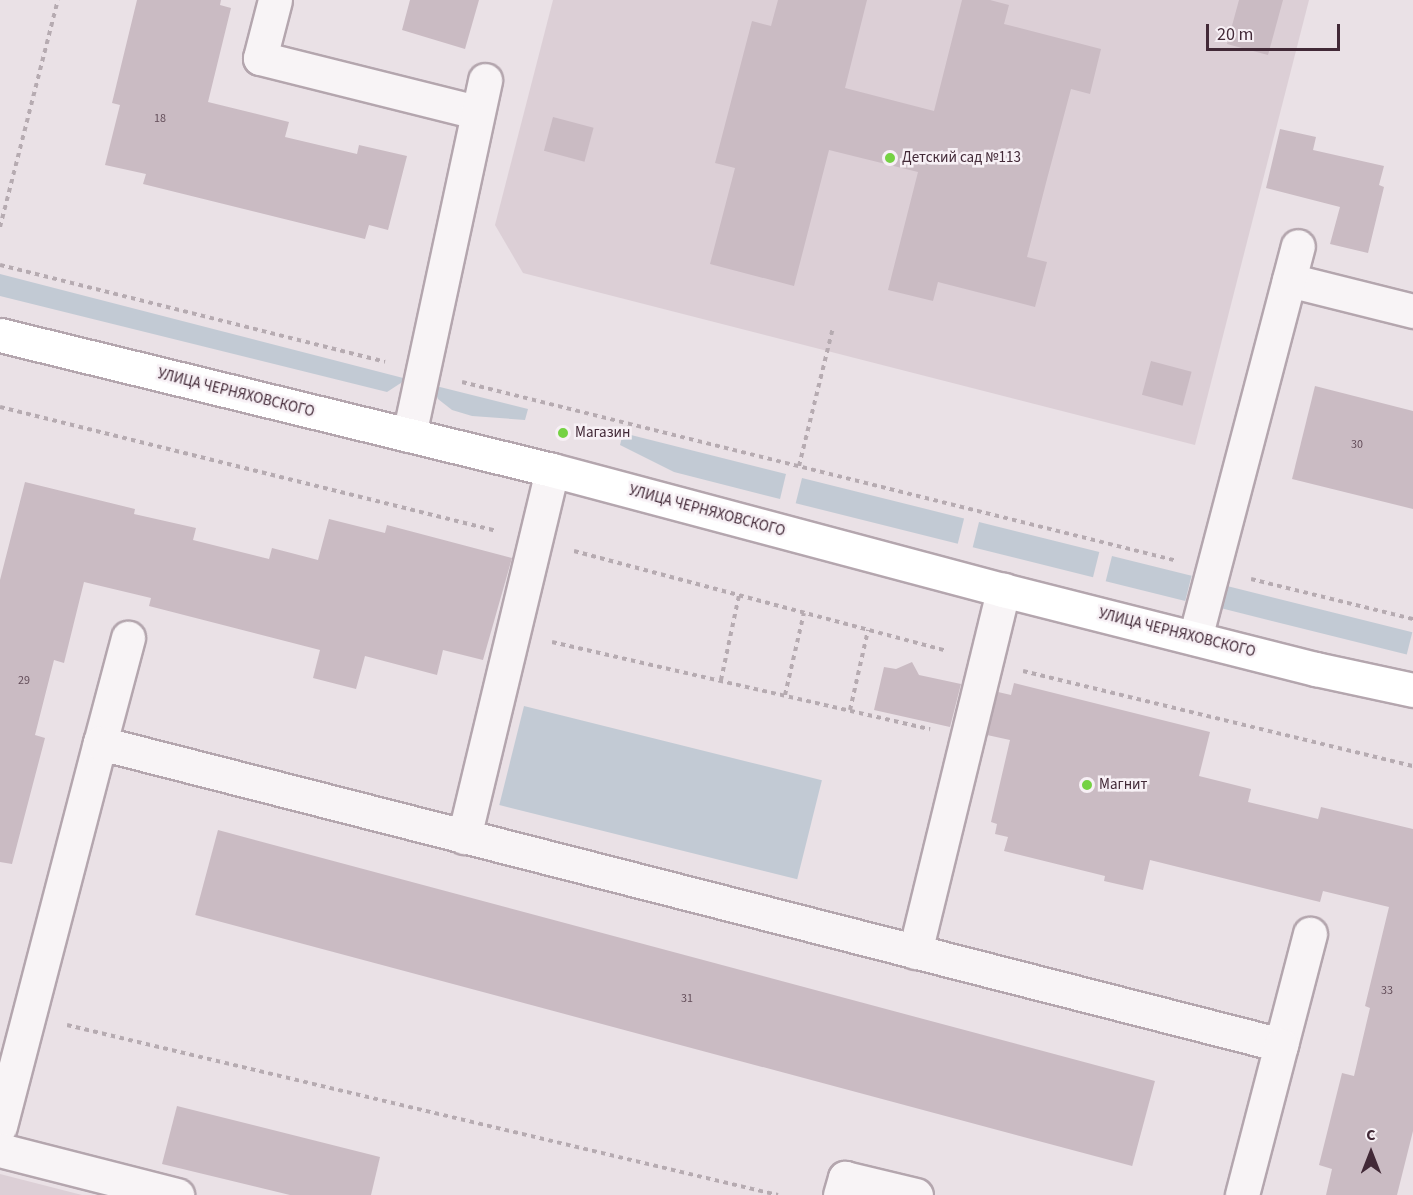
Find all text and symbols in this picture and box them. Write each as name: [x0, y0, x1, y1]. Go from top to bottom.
scale bar: [1209, 12, 1342, 50]
text: 20 m: [1217, 22, 1253, 47]
house number: 18: [154, 112, 166, 126]
place label: Детский сад №113: [902, 149, 1021, 167]
marker: Детский сад №113: [883, 151, 897, 165]
street label: УЛИЦА ЧЕРНЯХОВСКОГО: [156, 365, 316, 421]
place label: Магазин: [575, 424, 630, 442]
marker: Магазин: [556, 426, 570, 440]
house number: 30: [1351, 438, 1363, 452]
street label: УЛИЦА ЧЕРНЯХОВСКОГО: [627, 481, 787, 541]
street label: УЛИЦА ЧЕРНЯХОВСКОГО: [1097, 605, 1257, 661]
house number: 29: [18, 674, 30, 688]
place label: Магнит: [1099, 776, 1147, 794]
marker: Магнит: [1080, 778, 1094, 792]
house number: 33: [1381, 984, 1393, 998]
house number: 31: [681, 992, 693, 1006]
north arrow: [1341, 1123, 1401, 1183]
text: С: [1366, 1124, 1376, 1146]

